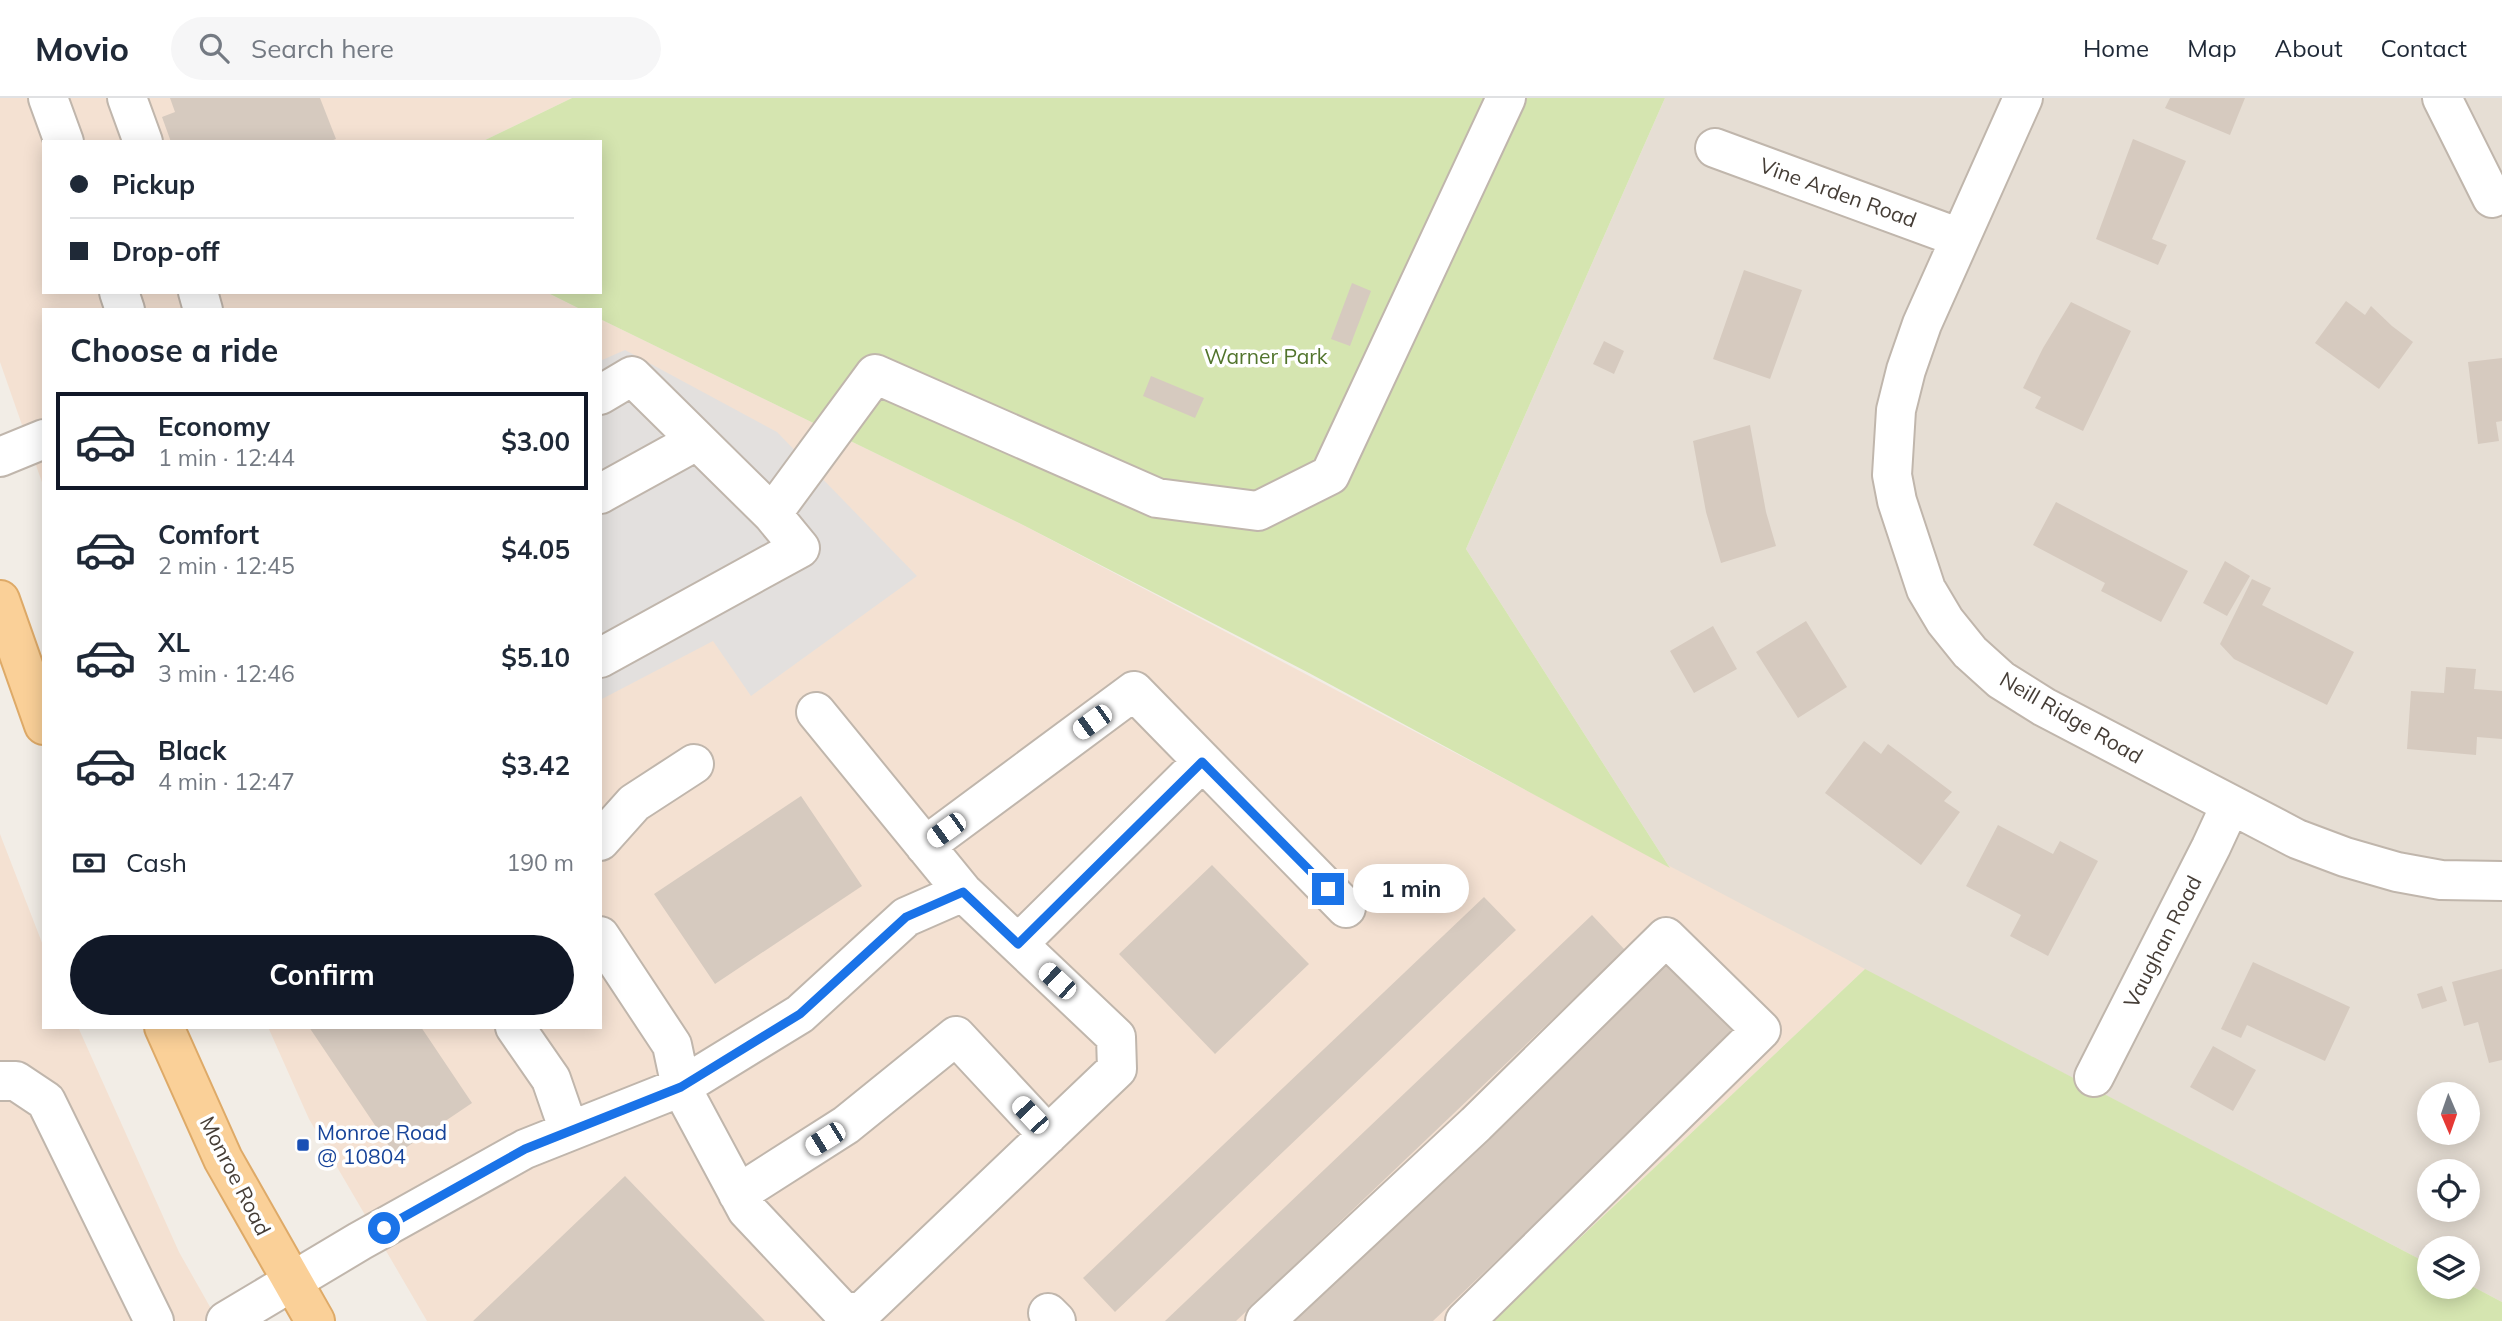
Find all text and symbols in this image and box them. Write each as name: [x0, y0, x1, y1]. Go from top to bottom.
search box: [171, 17, 661, 80]
text: Movio: [35, 28, 129, 69]
icon: search: [195, 29, 233, 67]
text: Search here: [251, 32, 394, 65]
text: Home: [2083, 33, 2149, 63]
text: Map: [2187, 33, 2237, 63]
text: About: [2275, 33, 2343, 63]
text: Contact: [2381, 33, 2467, 63]
street label: Vine Arden Road: [1756, 152, 1920, 233]
text: Pickup: [112, 168, 195, 201]
text: Drop-off: [112, 235, 219, 268]
text: Choose a ride: [70, 330, 278, 370]
park label: Warner Park: [1204, 343, 1328, 369]
icon: car: [74, 410, 137, 473]
text: Economy: [158, 410, 270, 443]
text: $3.00: [501, 425, 570, 458]
text: 1 min · 12:44: [158, 443, 295, 472]
icon: car: [74, 518, 137, 581]
text: Comfort: [158, 518, 259, 551]
text: $4.05: [501, 533, 570, 566]
text: 2 min · 12:45: [158, 551, 295, 580]
icon: car: [74, 626, 137, 689]
text: XL: [158, 626, 190, 659]
text: $5.10: [501, 641, 570, 674]
text: 3 min · 12:46: [158, 659, 295, 688]
street label: Neill Ridge Road: [1995, 666, 2148, 769]
car: [1069, 701, 1116, 743]
icon: car: [74, 734, 137, 797]
text: Black: [158, 734, 226, 767]
text: $3.42: [501, 749, 570, 782]
text: 4 min · 12:47: [158, 767, 295, 796]
car: [923, 809, 970, 851]
icon: cash: [70, 844, 108, 882]
text: Cash: [126, 846, 187, 879]
text: 190 m: [506, 848, 574, 877]
callout: 1 min: [1352, 864, 1468, 914]
street label: Vaughan Road: [2118, 871, 2207, 1012]
route end: [1312, 873, 1344, 905]
text: 1 min: [1381, 874, 1441, 903]
button: Confirm: [70, 935, 574, 1015]
car: [1035, 959, 1080, 1003]
north arrow: [2417, 1082, 2480, 1144]
map controls: [2417, 1082, 2480, 1299]
car: [1008, 1092, 1053, 1138]
street label: Monroe Road: [195, 1112, 277, 1239]
place label: Monroe Road @ 10804: [317, 1119, 447, 1169]
car: [802, 1119, 849, 1159]
marker: Monroe Road @ 10804: [295, 1137, 311, 1153]
button: locate: [2417, 1159, 2480, 1222]
route start: [368, 1212, 400, 1244]
button: layers: [2417, 1236, 2480, 1299]

